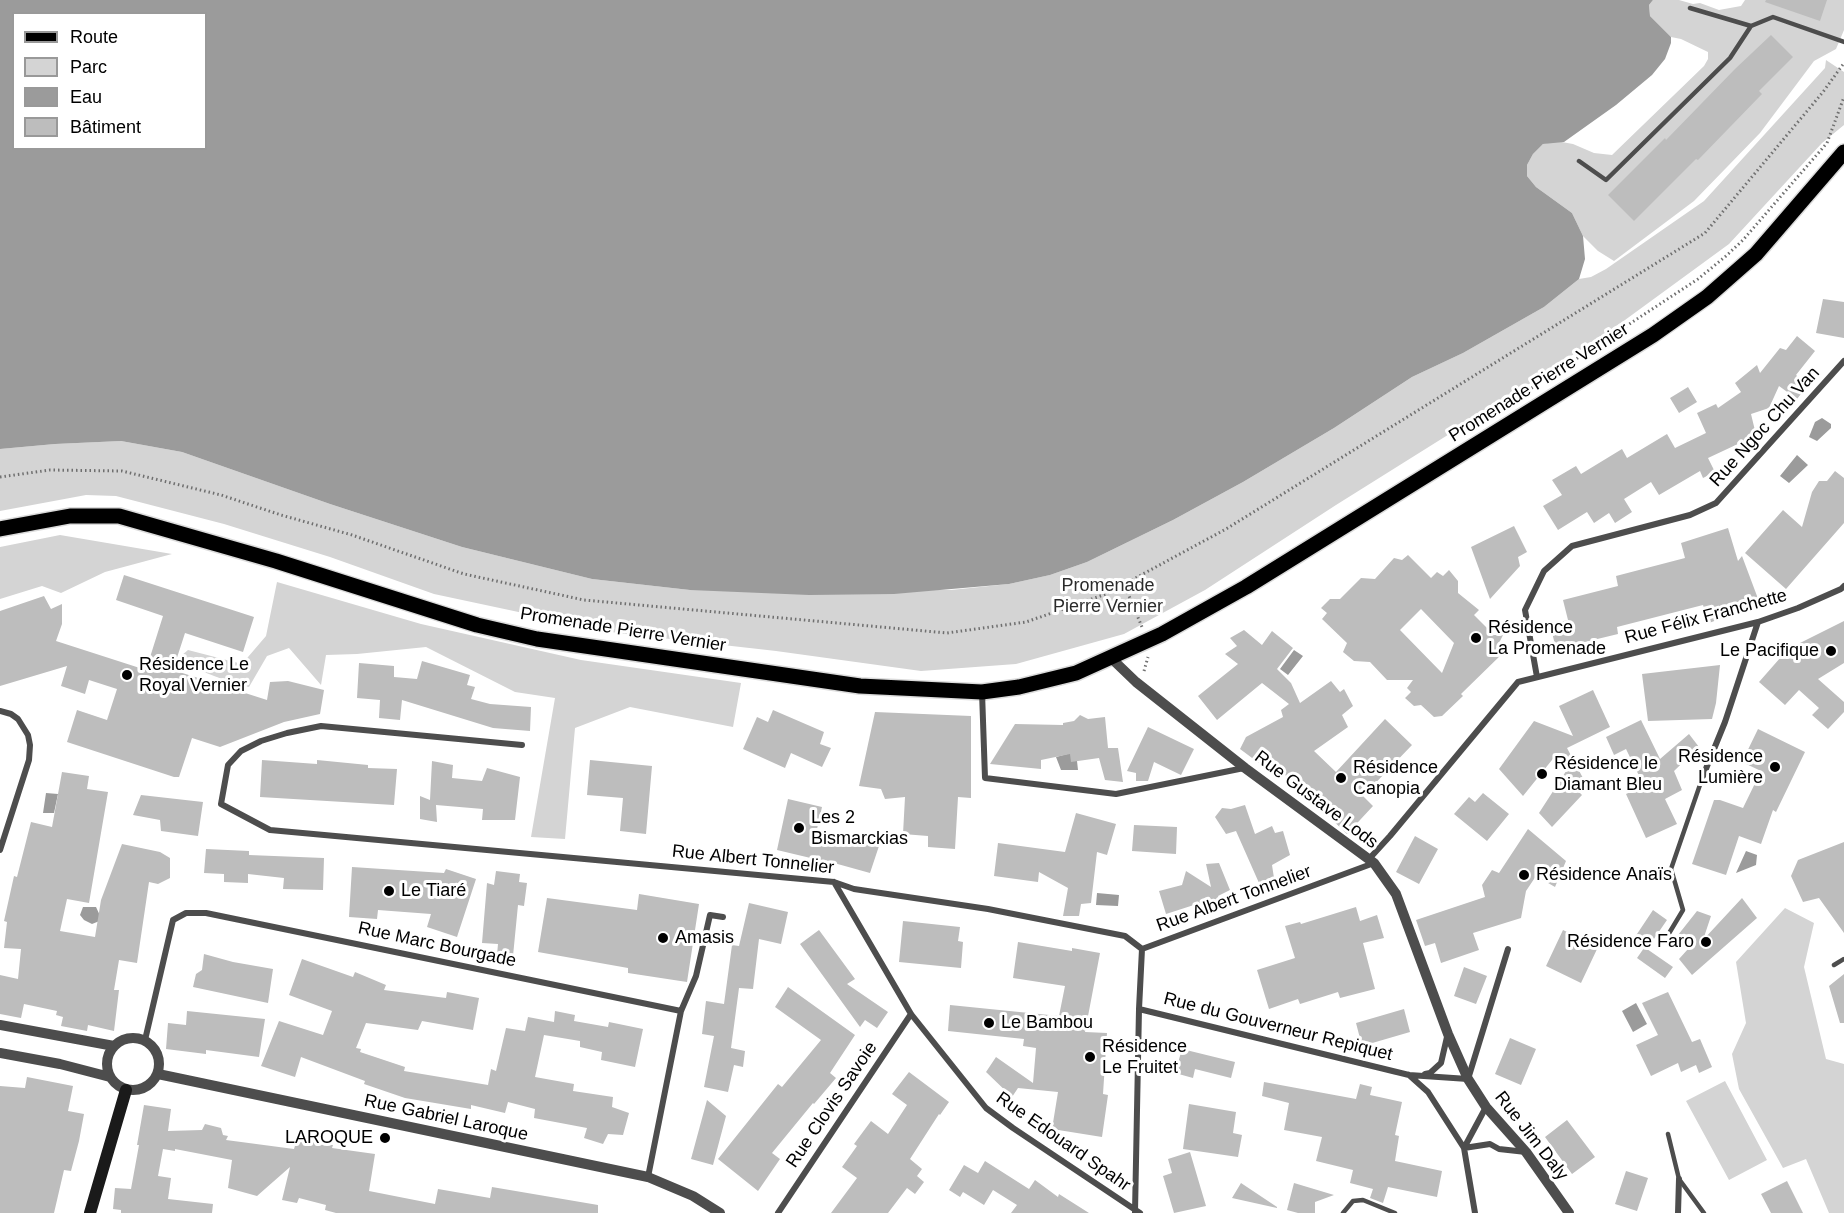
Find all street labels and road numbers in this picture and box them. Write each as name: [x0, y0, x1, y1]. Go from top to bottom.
street label: Promenade Pierre Vernier: [1445, 319, 1633, 447]
street label: Rue Ngoc Chu Van: [1706, 363, 1824, 491]
street label: Rue Félix Franchette: [1623, 585, 1789, 649]
street label: Promenade Pierre Vernier: [519, 603, 727, 657]
street label: Rue Gustave Lods: [1250, 747, 1382, 853]
street label: Rue Albert Tonnelier: [671, 841, 835, 879]
street label: Rue Albert Tonnelier: [1154, 861, 1314, 937]
street label: Rue Marc Bourgade: [356, 918, 518, 972]
street label: Rue du Gouverneur Repiquet: [1161, 988, 1395, 1066]
street label: Rue Clovis Savoie: [782, 1038, 882, 1172]
street label: Rue Jim Daly: [1490, 1087, 1572, 1185]
street label: Rue Edouard Spahr: [992, 1088, 1134, 1196]
street label: Rue Gabriel Laroque: [362, 1090, 530, 1146]

